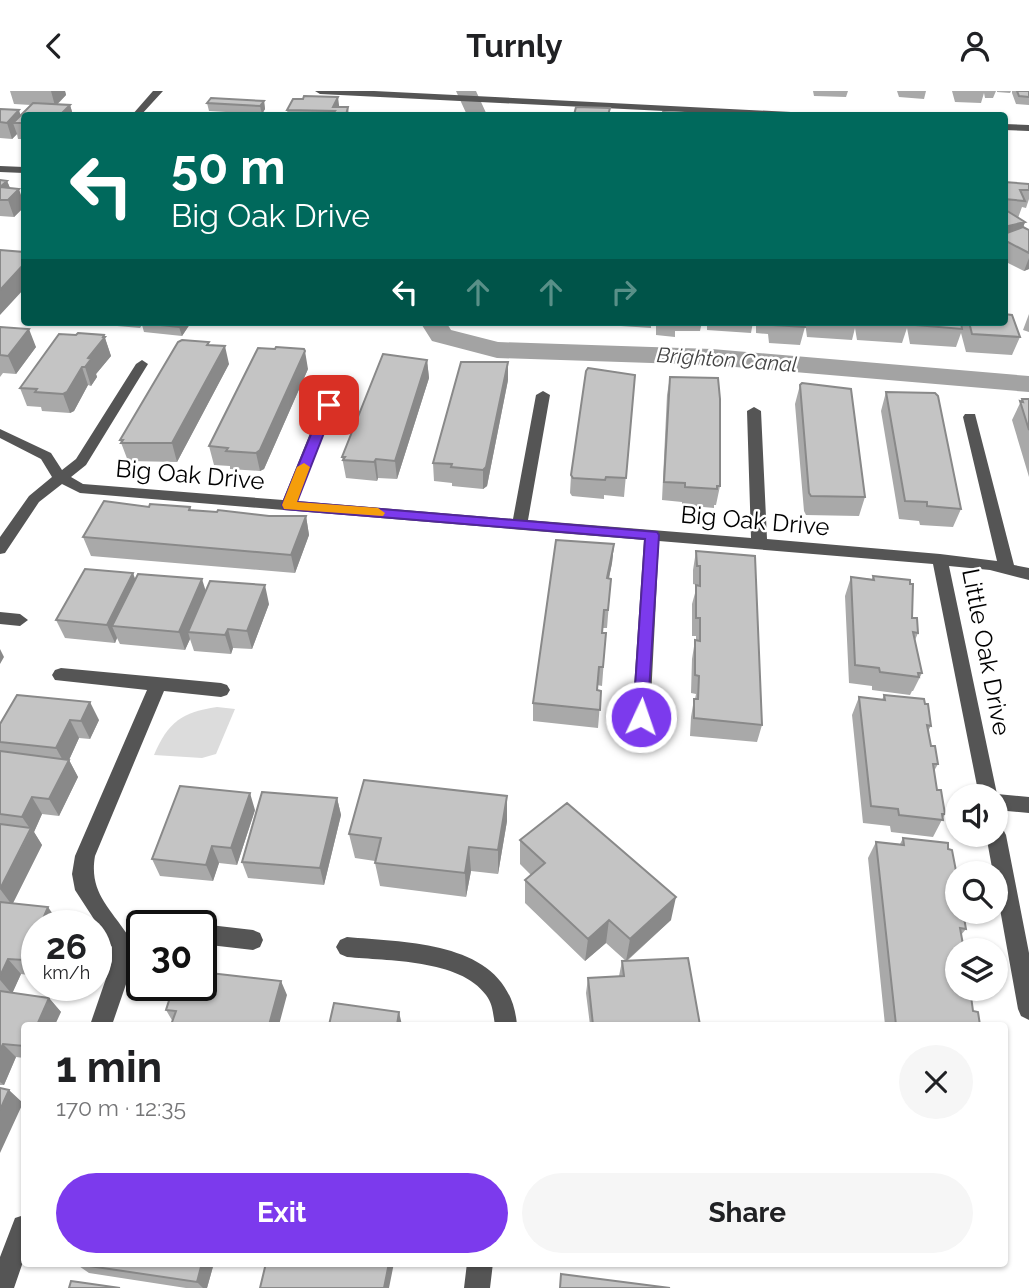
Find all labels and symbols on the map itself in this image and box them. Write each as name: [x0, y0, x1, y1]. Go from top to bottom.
water label: Brighton Canal: [656, 342, 798, 377]
pin: [299, 375, 359, 435]
street label: Big Oak Drive: [114, 454, 266, 495]
street label: Big Oak Drive: [679, 500, 831, 541]
street label: Little Oak Drive: [956, 566, 1017, 738]
position arrow: [604, 680, 678, 754]
speed limit sign: 30: [126, 910, 217, 1001]

